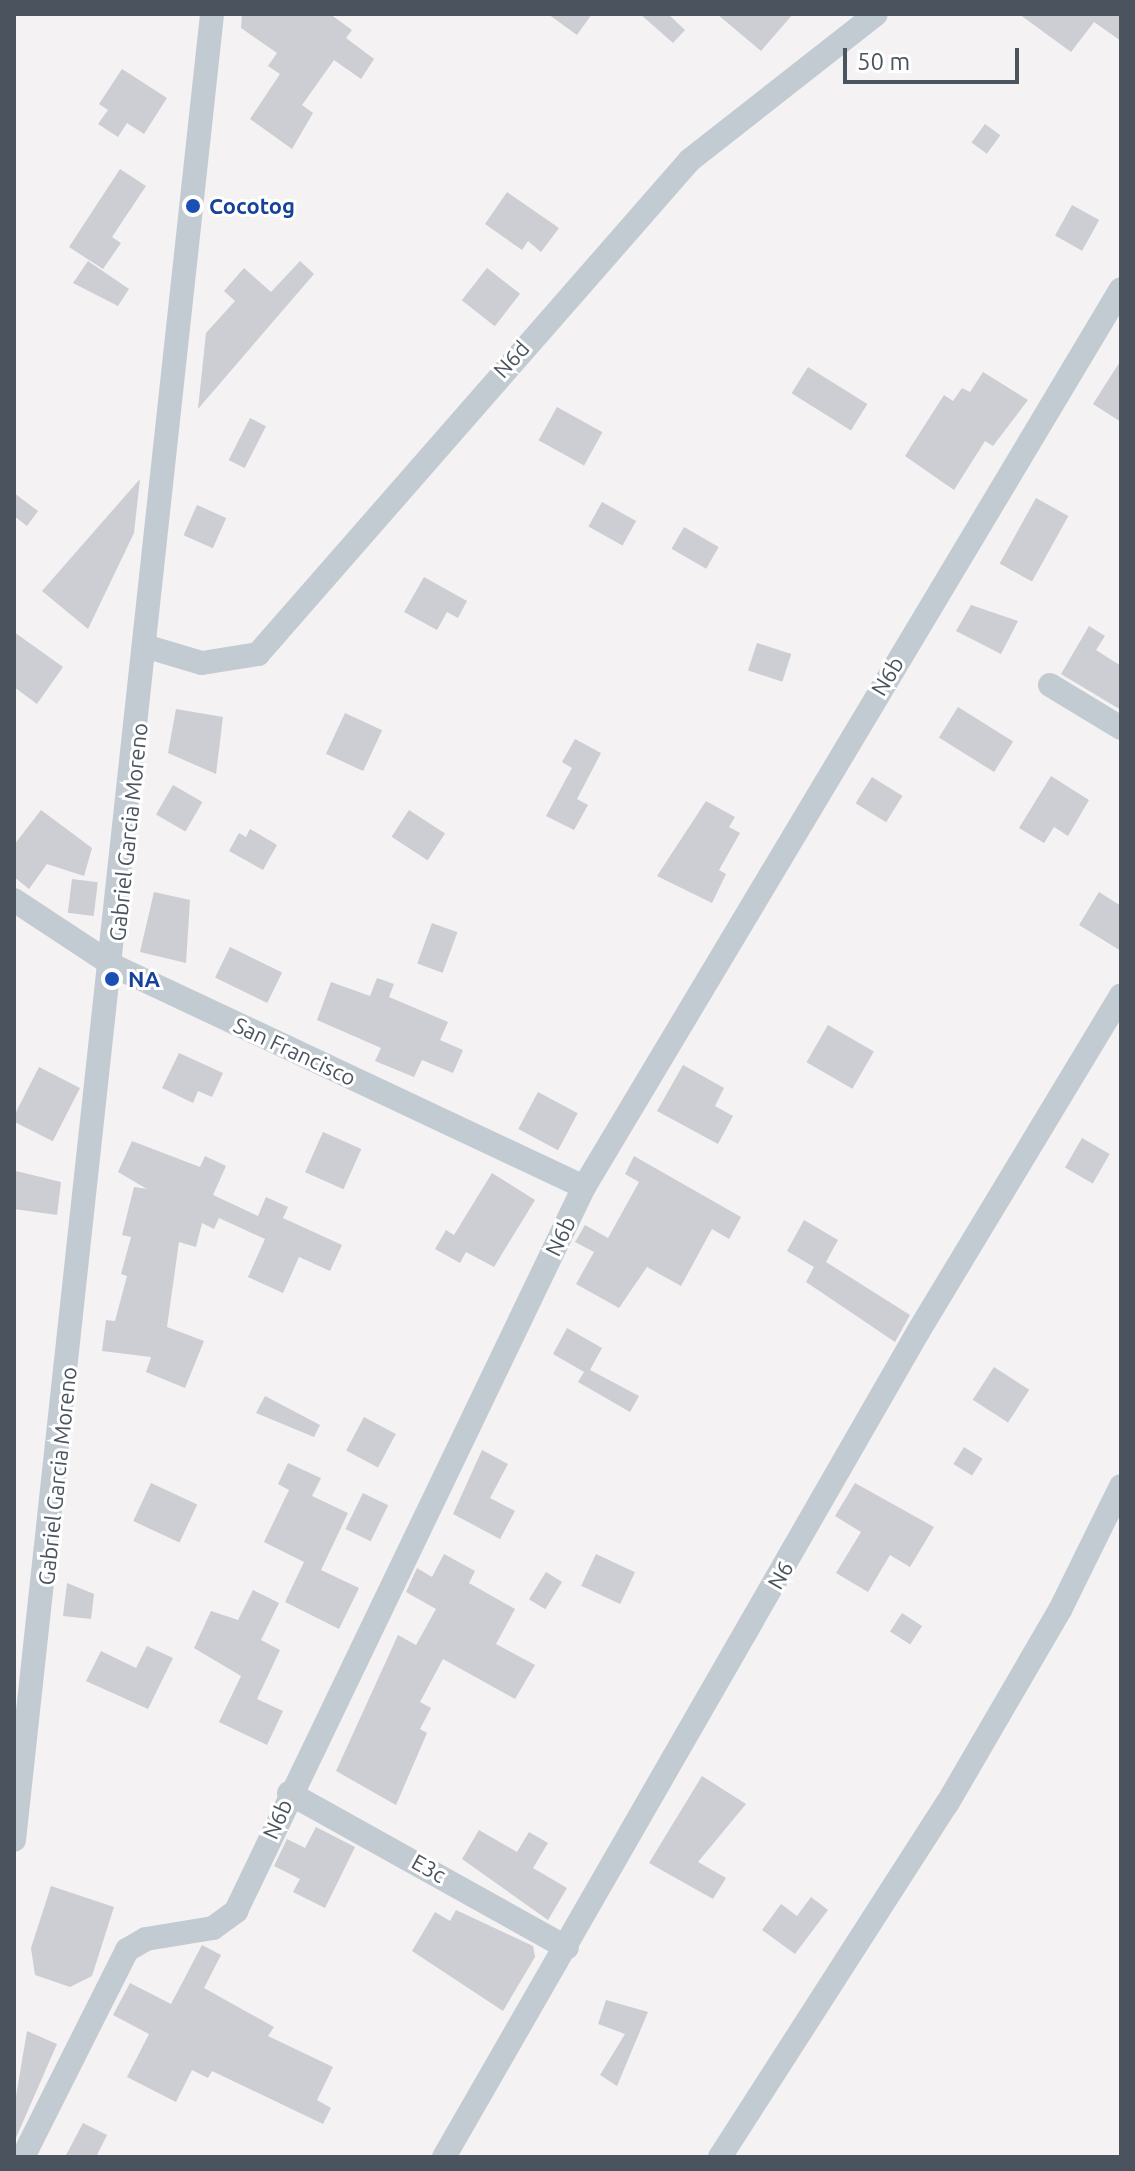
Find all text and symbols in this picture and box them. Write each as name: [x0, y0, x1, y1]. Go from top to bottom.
scale bar: [847, 32, 1023, 82]
text: 50 m: [857, 48, 910, 75]
place label: Cocotog: [209, 193, 295, 219]
marker: Cocotog: [184, 197, 202, 215]
street label: N6d: [487, 335, 535, 383]
street label: N6b: [865, 652, 909, 700]
street label: Gabriel Garcia Moreno: [103, 722, 153, 942]
place label: NA: [128, 966, 160, 992]
marker: NA: [103, 970, 121, 988]
street label: San Francisco: [230, 1011, 360, 1091]
street label: N6b: [539, 1212, 581, 1260]
street label: Gabriel Garcia Moreno: [32, 1366, 82, 1586]
street label: N6: [762, 1556, 798, 1594]
street label: N6b: [257, 1795, 297, 1843]
street label: E3c: [407, 1848, 451, 1888]

